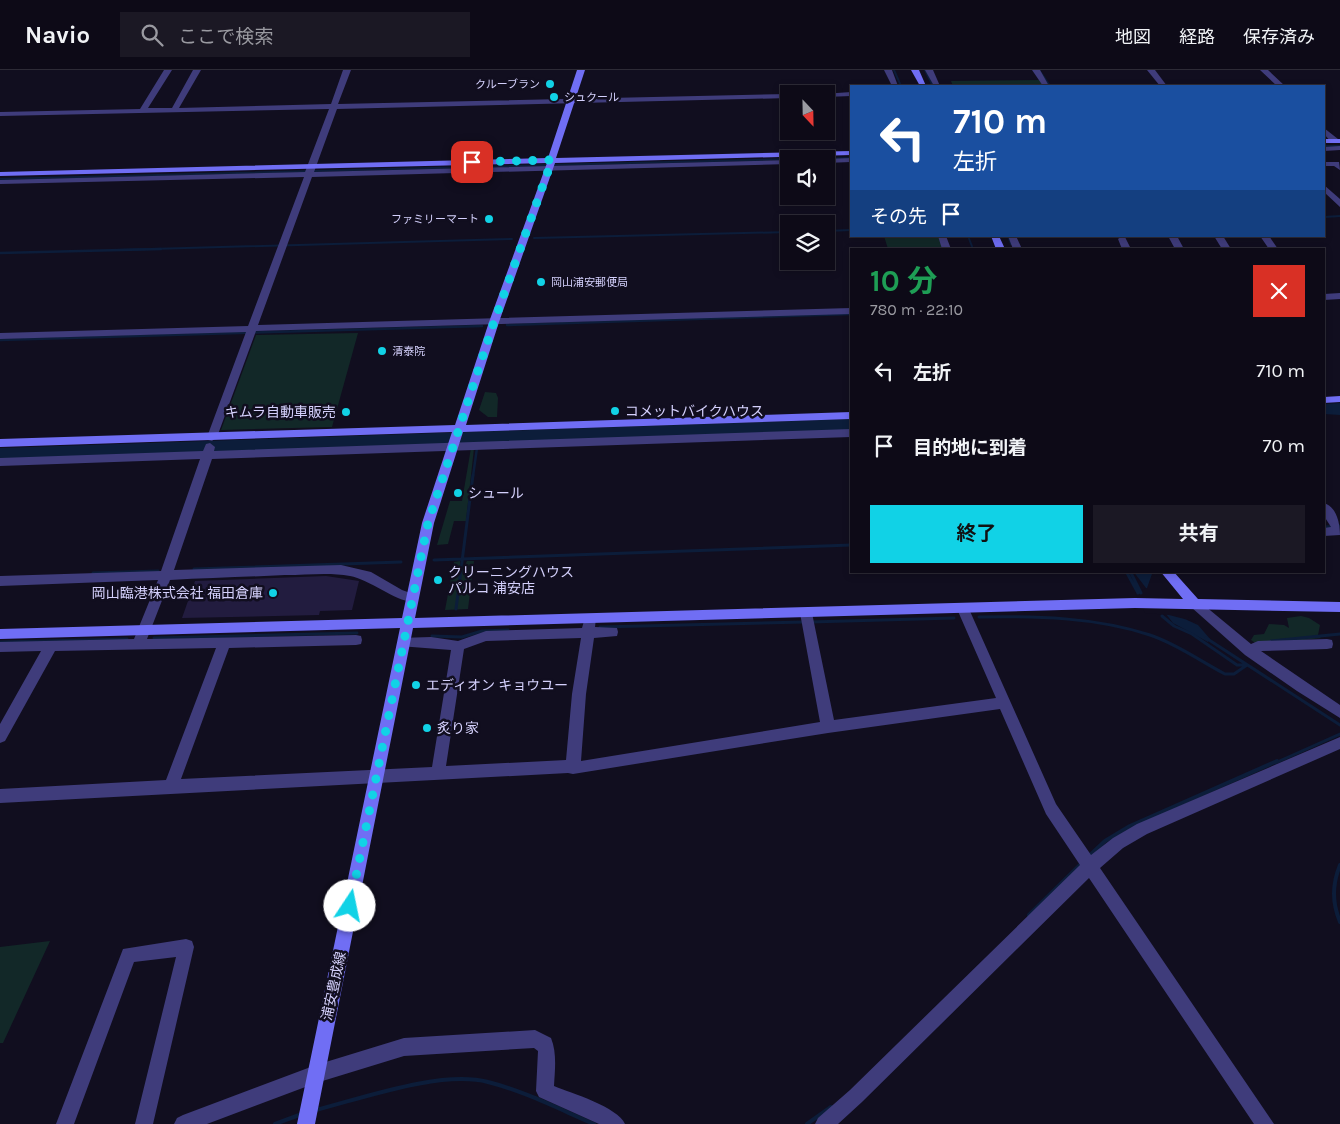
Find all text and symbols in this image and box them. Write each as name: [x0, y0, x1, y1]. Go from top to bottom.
search box: [120, 12, 470, 57]
text: Navio: [25, 21, 90, 49]
icon: search: [138, 21, 166, 49]
text: ここで検索: [178, 26, 273, 48]
text: 地図: [1115, 26, 1151, 48]
text: 経路: [1179, 26, 1215, 48]
text: 保存済み: [1243, 26, 1315, 48]
place label: クルーブラン: [475, 78, 540, 91]
marker: クルーブラン: [544, 78, 556, 90]
north arrow: [780, 85, 835, 140]
map controls: [780, 85, 835, 270]
marker: シュクール: [548, 91, 560, 103]
place label: シュクール: [564, 91, 619, 104]
text: 710 m: [953, 101, 1047, 142]
icon: left: [870, 105, 935, 170]
pin: [451, 141, 493, 183]
icon: arrive: [458, 148, 486, 176]
text: 左折: [953, 149, 997, 175]
button: sound: [780, 150, 835, 205]
icon: arrive: [937, 200, 965, 228]
text: その先: [870, 206, 927, 228]
place label: ファミリーマート: [391, 213, 479, 226]
marker: ファミリーマート: [483, 213, 495, 225]
button: layers: [780, 215, 835, 270]
text: 10 分: [870, 263, 937, 299]
button: close: [1253, 265, 1305, 317]
marker: 岡山浦安郵便局: [535, 276, 547, 288]
place label: 岡山浦安郵便局: [551, 276, 628, 289]
text: 780 m · 22:10: [870, 300, 963, 319]
marker: 清泰院: [376, 345, 388, 357]
place label: 清泰院: [392, 345, 425, 358]
icon: left: [870, 357, 898, 385]
text: 710 m: [1256, 360, 1305, 382]
text: 左折: [913, 362, 951, 384]
place label: コメットバイクハウス: [625, 403, 764, 420]
place label: キムラ自動車販売: [225, 404, 336, 421]
marker: コメットバイクハウス: [609, 405, 621, 417]
marker: キムラ自動車販売: [340, 406, 352, 418]
icon: arrive: [870, 432, 898, 460]
text: 70 m: [1263, 435, 1305, 457]
text: 目的地に到着: [913, 437, 1027, 459]
place label: シュール: [468, 485, 524, 502]
marker: シュール: [452, 487, 464, 499]
button: 終了: [870, 505, 1083, 563]
button: 共有: [1093, 505, 1305, 563]
place label: クリーニングハウス パルコ 浦安店: [448, 564, 574, 597]
marker: クリーニングハウス パルコ 浦安店: [432, 574, 444, 586]
place label: 岡山臨港株式会社 福田倉庫: [92, 585, 263, 602]
marker: 岡山臨港株式会社 福田倉庫: [267, 587, 279, 599]
place label: エディオン キョウユー: [426, 677, 568, 694]
marker: エディオン キョウユー: [410, 679, 422, 691]
place label: 炙り家: [437, 720, 479, 737]
marker: 炙り家: [421, 722, 433, 734]
position arrow: [323, 879, 375, 931]
street label: 浦安豊成線: [318, 950, 350, 1022]

